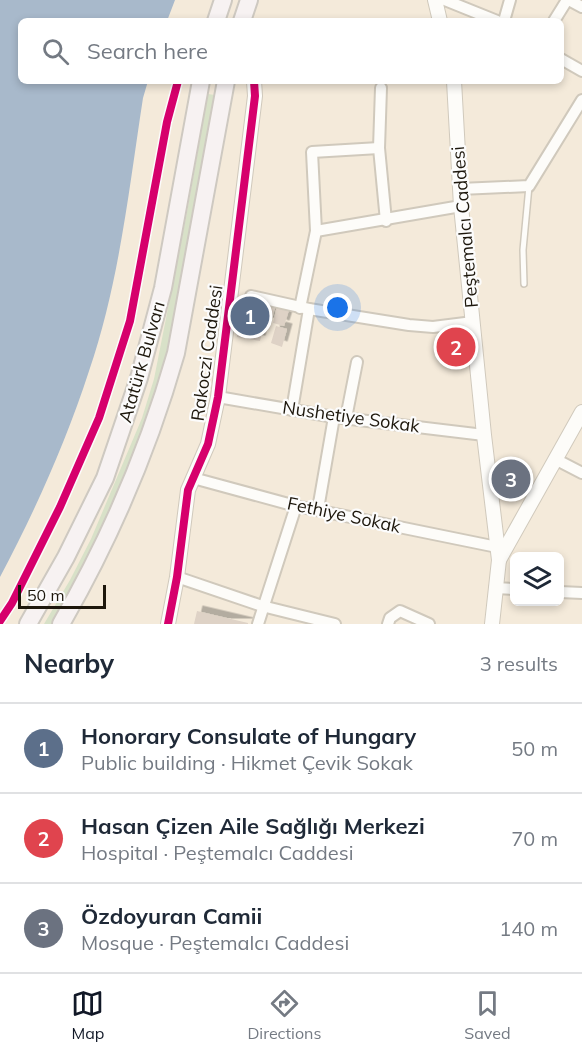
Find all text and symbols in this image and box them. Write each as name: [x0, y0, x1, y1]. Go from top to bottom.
search box: [18, 18, 564, 84]
icon: search: [39, 35, 72, 68]
text: Search here: [87, 37, 208, 65]
street label: Peştemalcı Caddesi: [446, 145, 483, 309]
street label: Rakoczi Caddesi: [186, 283, 227, 422]
your location: [323, 293, 352, 322]
pin: 1: [230, 294, 270, 338]
street label: Atatürk Bulvarı: [113, 299, 170, 425]
pin: 2: [436, 324, 476, 370]
street label: Nushetiye Sokak: [281, 395, 422, 438]
pin: 3: [492, 456, 530, 502]
street label: Fethiye Sokak: [285, 491, 404, 538]
map controls: [510, 552, 564, 606]
button: layers: [510, 552, 564, 606]
scale bar: [18, 582, 106, 610]
text: 50 m: [27, 585, 64, 605]
text: Nearby: [24, 647, 114, 680]
text: 3 results: [480, 651, 558, 676]
text: Honorary Consulate of Hungary: [81, 722, 416, 750]
text: 1: [38, 736, 50, 761]
text: 50 m: [511, 736, 558, 761]
text: Public building · Hikmet Çevik Sokak: [81, 750, 413, 775]
text: Hasan Çizen Aile Sağlığı Merkezi: [81, 812, 425, 840]
text: 2: [38, 826, 50, 851]
text: 70 m: [511, 826, 558, 851]
text: Hospital · Peştemalcı Caddesi: [81, 840, 353, 865]
text: Özdoyuran Camii: [81, 902, 262, 930]
text: 3: [38, 916, 50, 941]
text: 140 m: [499, 916, 558, 941]
text: Mosque · Peştemalcı Caddesi: [81, 930, 349, 955]
tab: Map: [71, 987, 104, 1043]
tab: Directions: [247, 987, 321, 1043]
tab: Saved: [464, 987, 511, 1043]

